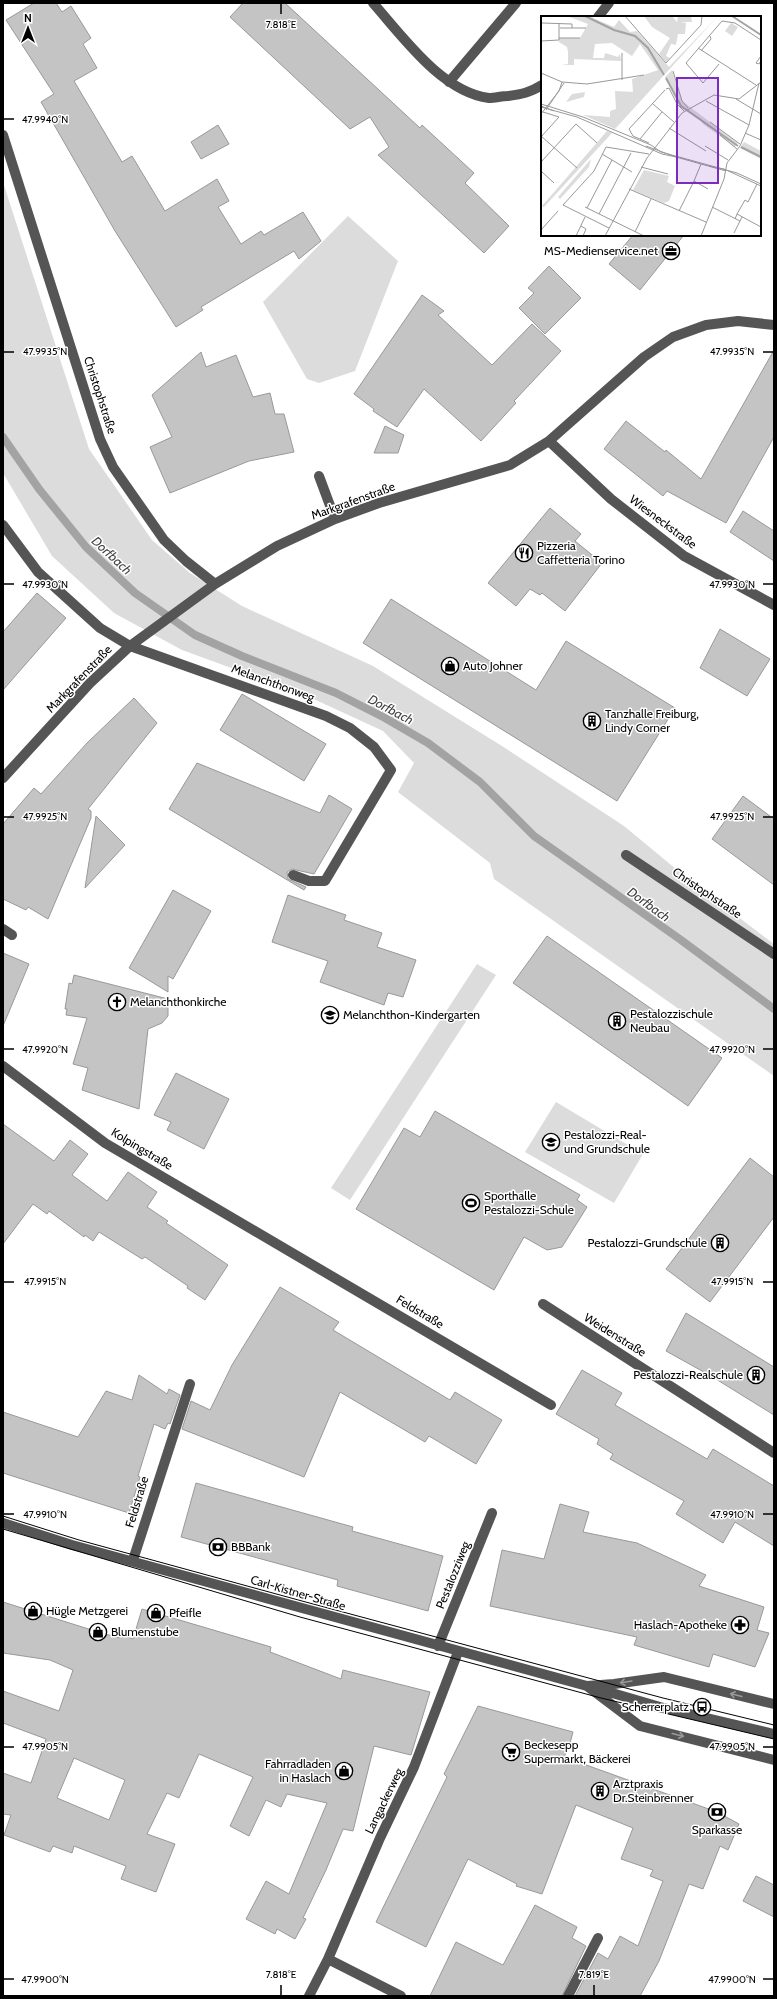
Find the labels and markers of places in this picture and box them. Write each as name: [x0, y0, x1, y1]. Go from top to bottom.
office icon: MS-Medienservice.net: [661, 241, 681, 261]
place label: MS-Medienservice.net: [544, 243, 658, 258]
place label: Pizzeria Caffetteria Torino: [537, 538, 625, 567]
restaurant icon: Pizzeria Caffetteria Torino: [514, 543, 534, 563]
shop icon: Auto Johner: [440, 656, 460, 676]
place label: Auto Johner: [463, 658, 523, 673]
place label: Tanzhalle Freiburg, Lindy Corner: [605, 706, 699, 735]
building icon: Tanzhalle Freiburg, Lindy Corner: [582, 711, 602, 731]
church icon: Melanchthonkirche: [107, 992, 127, 1012]
place label: Melanchthonkirche: [130, 994, 226, 1009]
school or university icon: Melanchthon-Kindergarten: [320, 1005, 340, 1025]
place label: Pestalozzischule Neubau: [630, 1006, 713, 1035]
place label: Melanchthon-Kindergarten: [343, 1007, 480, 1022]
building icon: Pestalozzischule Neubau: [607, 1011, 627, 1031]
place label: Pestalozzi-Real- und Grundschule: [564, 1127, 650, 1156]
school or university icon: Pestalozzi-Real- und Grundschule: [541, 1132, 561, 1152]
place label: Sporthalle Pestalozzi-Schule: [484, 1188, 574, 1217]
sports icon: Sporthalle Pestalozzi-Schule: [461, 1193, 481, 1213]
building icon: Pestalozzi-Grundschule: [710, 1233, 730, 1253]
place label: Pestalozzi-Grundschule: [588, 1235, 707, 1250]
building icon: Pestalozzi-Realschule: [746, 1365, 766, 1385]
place label: Pestalozzi-Realschule: [633, 1367, 743, 1382]
bank icon: BBBank: [208, 1537, 228, 1557]
place label: BBBank: [231, 1539, 271, 1554]
shop icon: Hügle Metzgerei: [23, 1601, 43, 1621]
place label: Hügle Metzgerei: [46, 1603, 128, 1618]
shop icon: Pfeifle: [146, 1603, 166, 1623]
place label: Pfeifle: [169, 1605, 201, 1620]
pharmacy icon: Haslach-Apotheke: [730, 1615, 750, 1635]
place label: Haslach-Apotheke: [634, 1617, 727, 1632]
shop icon: Blumenstube: [88, 1622, 108, 1642]
place label: Blumenstube: [111, 1624, 179, 1639]
bus stop icon: Scherrerplatz: [692, 1697, 712, 1717]
place label: Scherrerplatz: [622, 1699, 689, 1714]
place label: Beckesepp Supermarkt, Bäckerei: [524, 1737, 631, 1766]
supermarket icon: Beckesepp Supermarkt, Bäckerei: [501, 1742, 521, 1762]
place label: Fahrradladen in Haslach: [265, 1756, 331, 1785]
shop icon: Fahrradladen in Haslach: [334, 1761, 354, 1781]
place label: Arztpraxis Dr.Steinbrenner: [613, 1776, 694, 1805]
building icon: Arztpraxis Dr.Steinbrenner: [590, 1781, 610, 1801]
bank icon: Sparkasse: [707, 1802, 727, 1822]
place label: Sparkasse: [692, 1822, 742, 1837]

